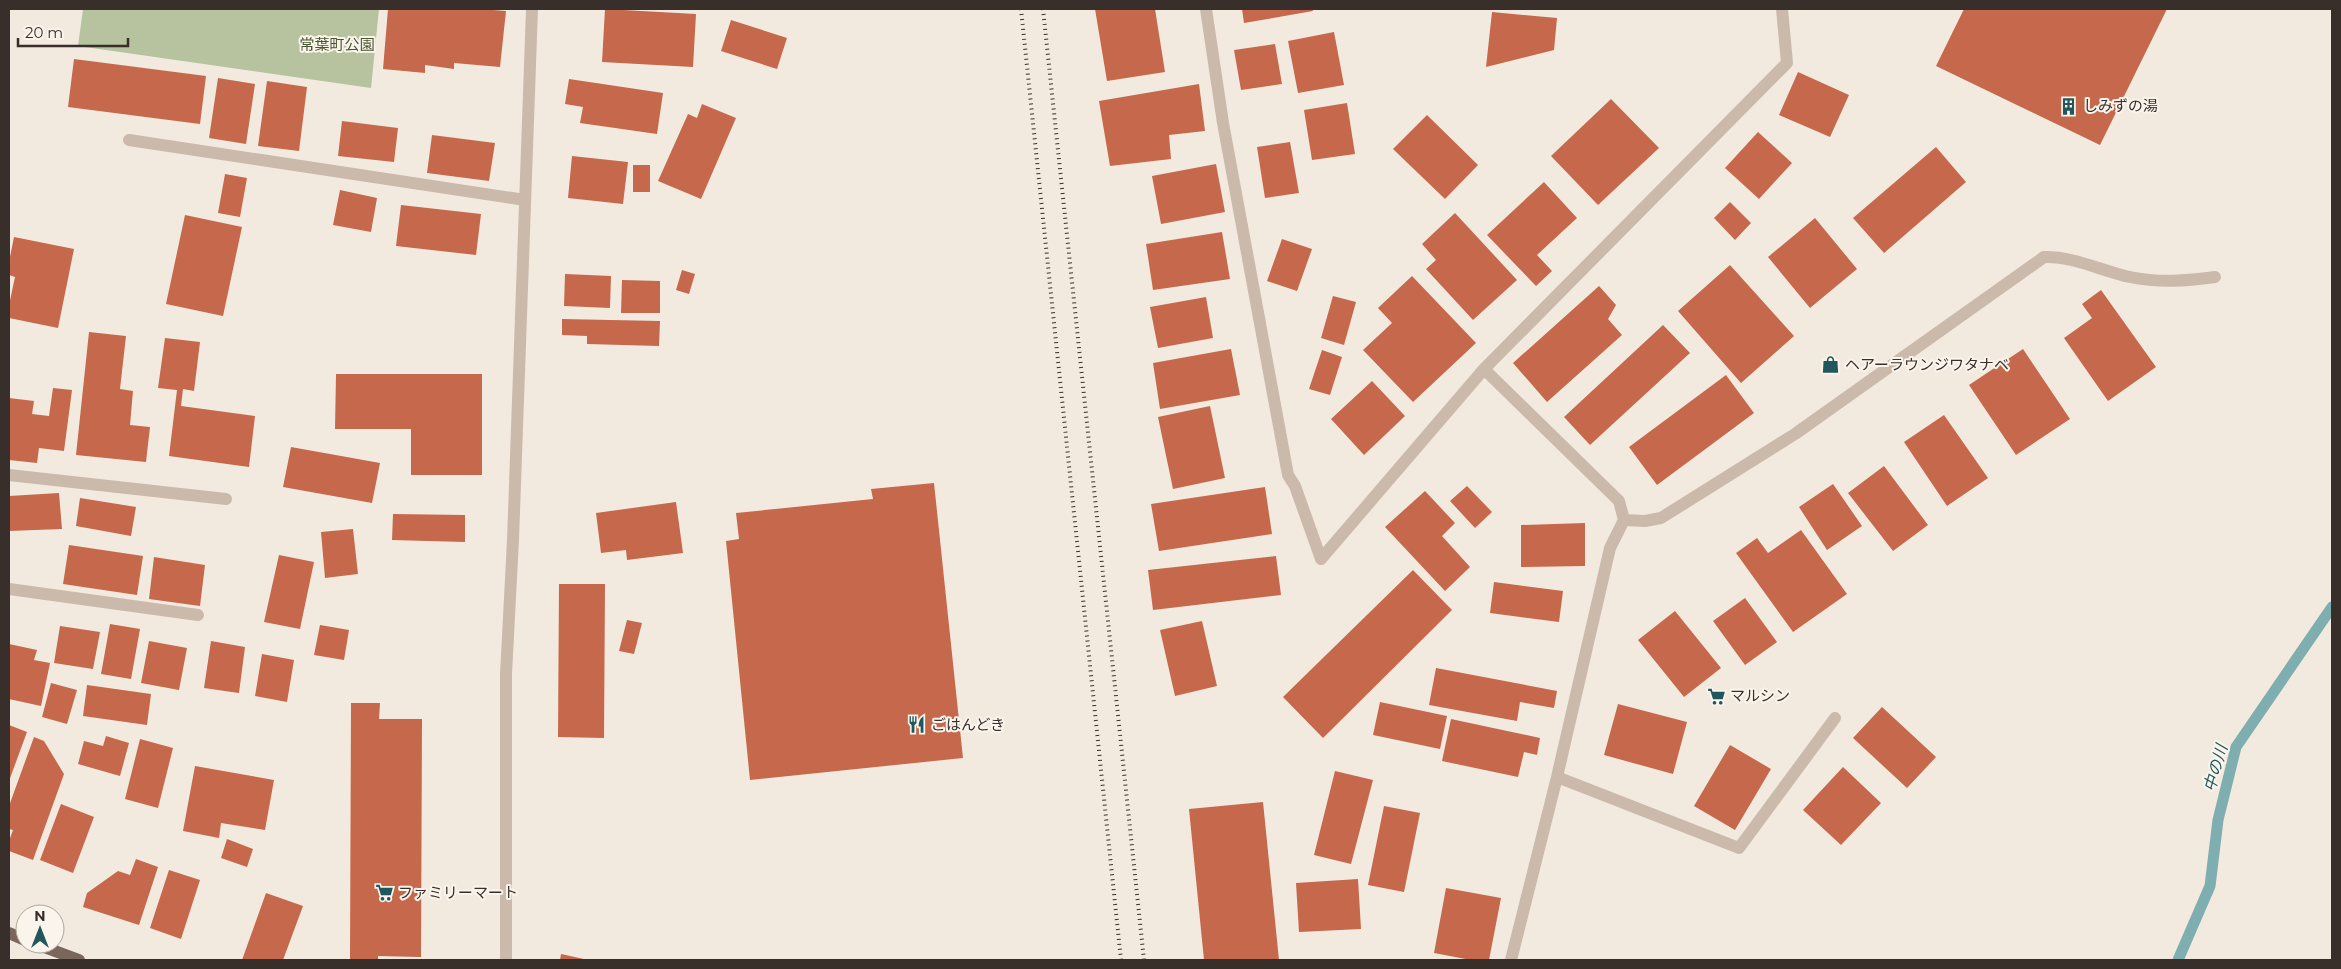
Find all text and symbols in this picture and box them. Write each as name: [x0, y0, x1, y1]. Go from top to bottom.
scale bar: [18, 15, 128, 47]
text: 20 m: [25, 23, 63, 42]
park label: 常葉町公園: [299, 35, 375, 54]
building icon: しみずの湯: [2059, 96, 2079, 116]
place label: しみずの湯: [2083, 96, 2158, 115]
shop icon: ヘアーラウンジワタナベ: [1821, 355, 1841, 375]
place label: ヘアーラウンジワタナベ: [1845, 355, 2009, 374]
supermarket icon: マルシン: [1706, 686, 1726, 706]
place label: マルシン: [1730, 686, 1790, 705]
restaurant icon: ごはんどき: [907, 715, 927, 735]
place label: ごはんどき: [931, 715, 1005, 734]
water label: 中の川: [2200, 741, 2232, 794]
supermarket icon: ファミリーマート: [374, 883, 394, 903]
place label: ファミリーマート: [398, 883, 518, 902]
north arrow: [15, 904, 65, 954]
text: N: [34, 907, 46, 925]

